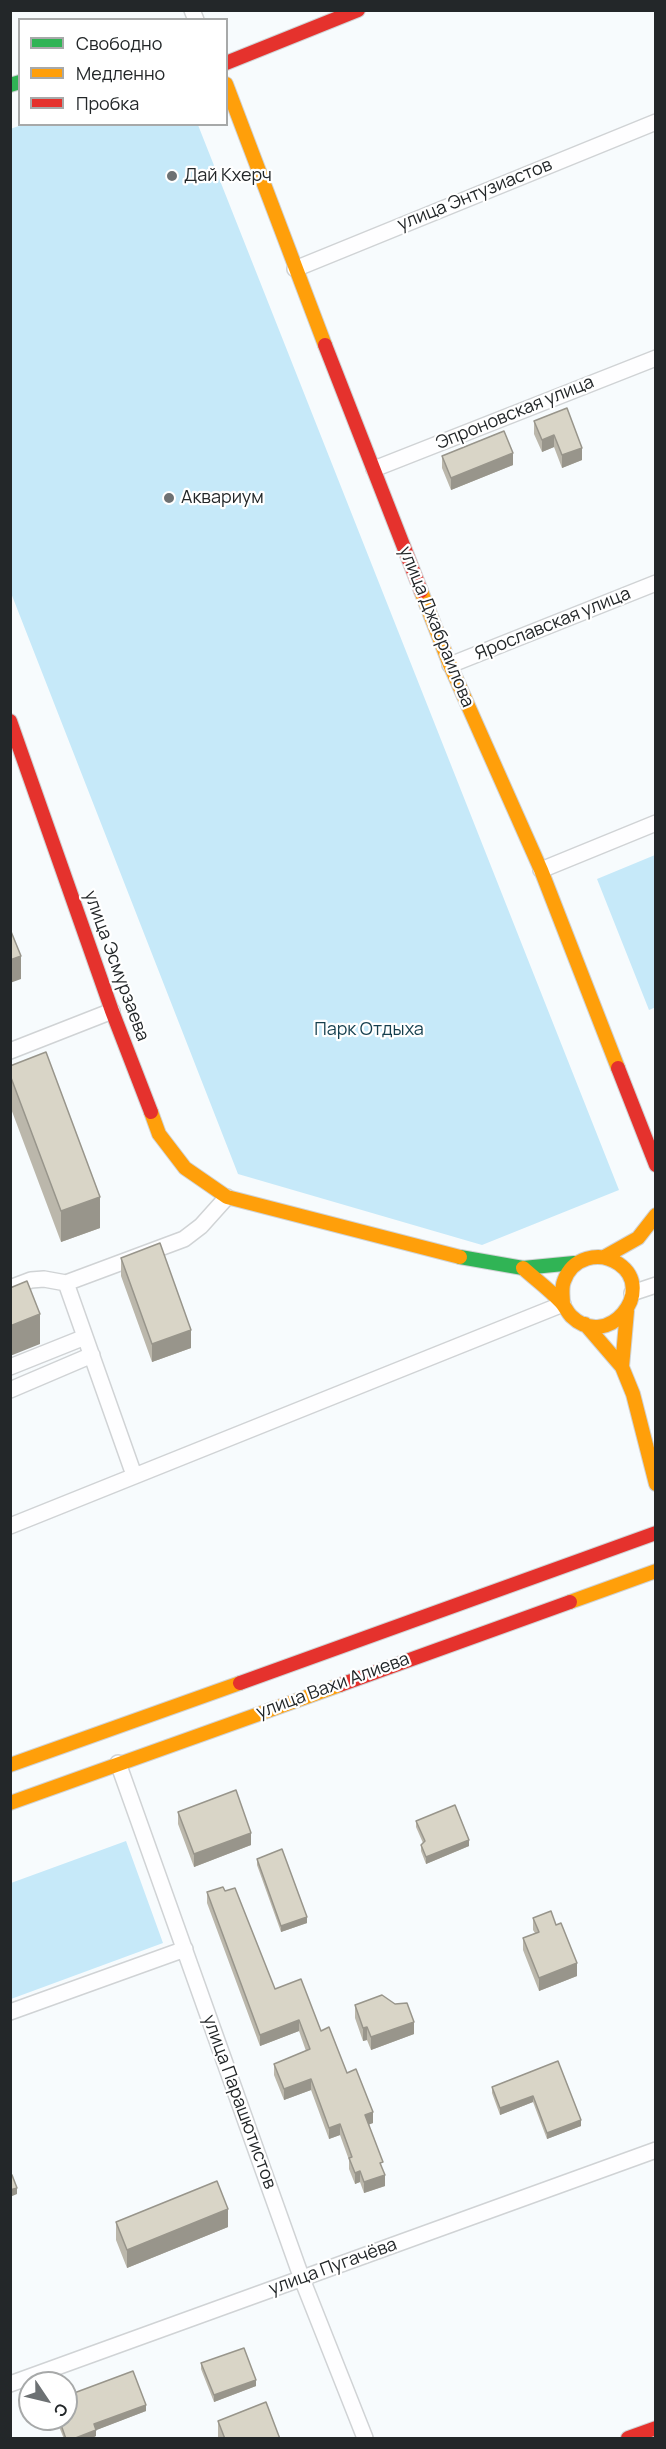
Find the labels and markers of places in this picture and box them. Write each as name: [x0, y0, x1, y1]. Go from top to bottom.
place label: Дай Кхерч: [184, 165, 272, 187]
marker: Дай Кхерч: [165, 169, 179, 183]
place label: Аквариум: [181, 487, 264, 509]
marker: Аквариум: [162, 491, 176, 505]

